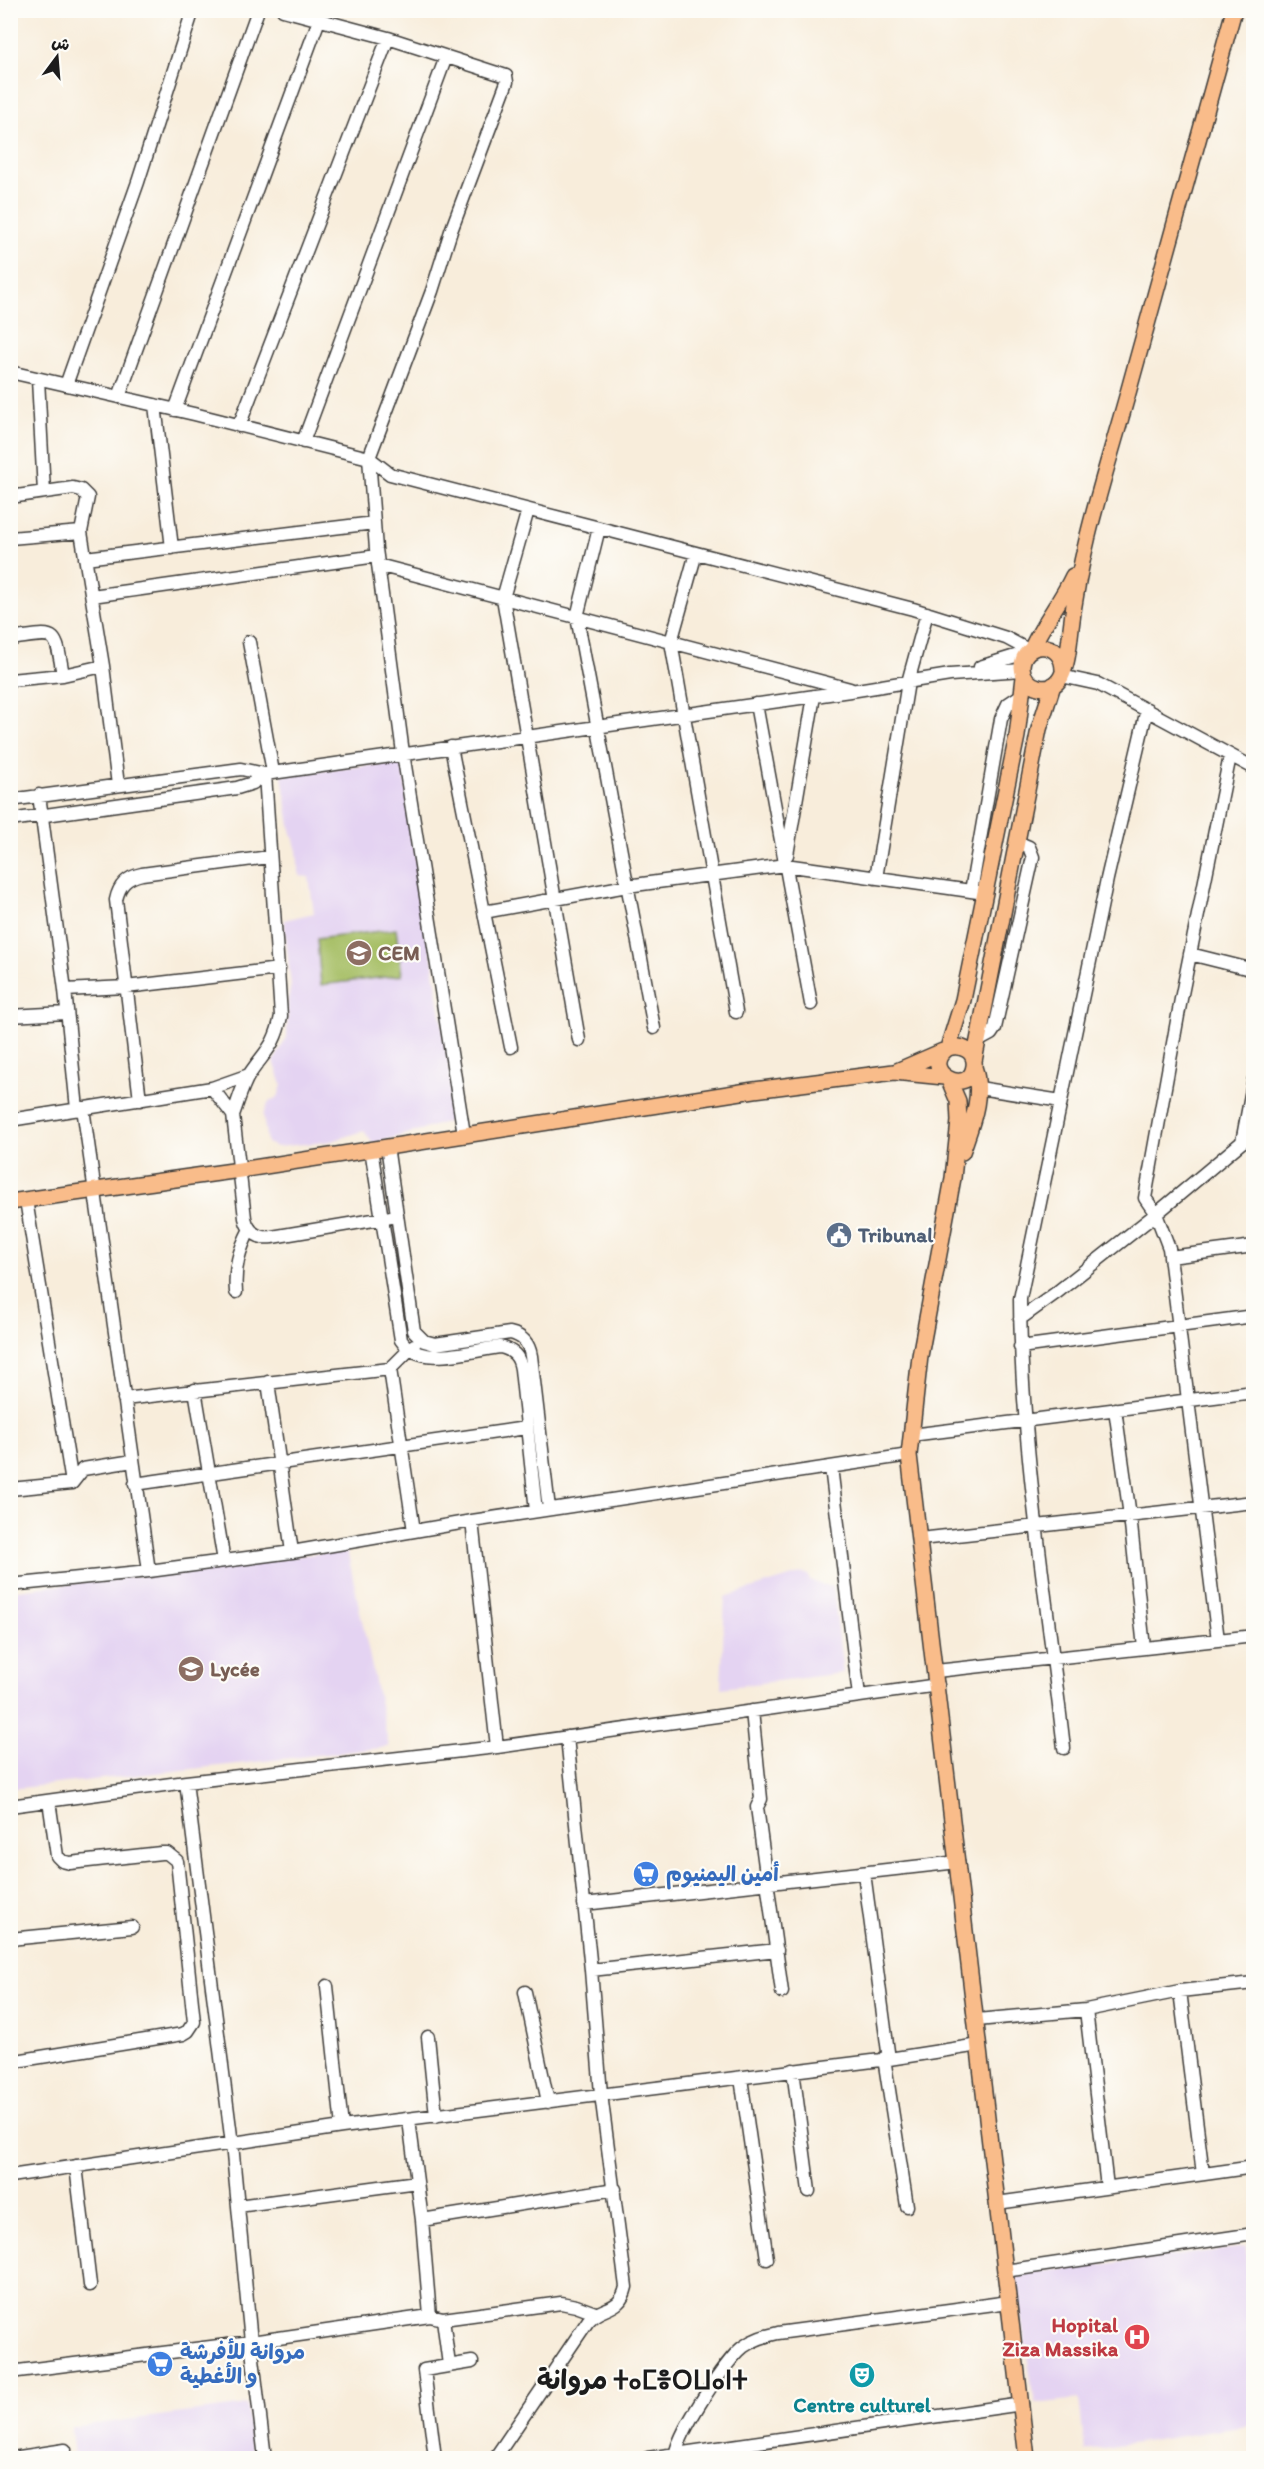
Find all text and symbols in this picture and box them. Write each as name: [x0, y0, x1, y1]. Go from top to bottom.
north arrow: [27, 27, 87, 87]
text: ش: [50, 32, 72, 55]
school or university icon: CEM: [344, 938, 374, 968]
place label: CEM: [378, 940, 420, 965]
public building icon: Tribunal: [824, 1220, 854, 1250]
place label: Tribunal: [857, 1222, 934, 1247]
school or university icon: Lycée: [176, 1654, 206, 1684]
place label: Lycée: [210, 1656, 260, 1682]
supermarket icon: أمين اليمنيوم: [631, 1859, 661, 1889]
place label: أمين اليمنيوم: [666, 1861, 779, 1890]
place label: Hopital Ziza Massika: [1003, 2312, 1119, 2361]
hospital icon: Hopital Ziza Massika: [1122, 2322, 1152, 2352]
place label: مروانة للأفرشة و الأغطية: [180, 2338, 305, 2389]
supermarket icon: مروانة للأفرشة و الأغطية: [145, 2349, 175, 2379]
theatre icon: Centre culturel: [847, 2360, 877, 2390]
district label: مروانة ⵜⴰⵎⴻⵔⵡⴰⵏⵜ: [537, 2363, 747, 2396]
place label: Centre culturel: [793, 2392, 932, 2417]

